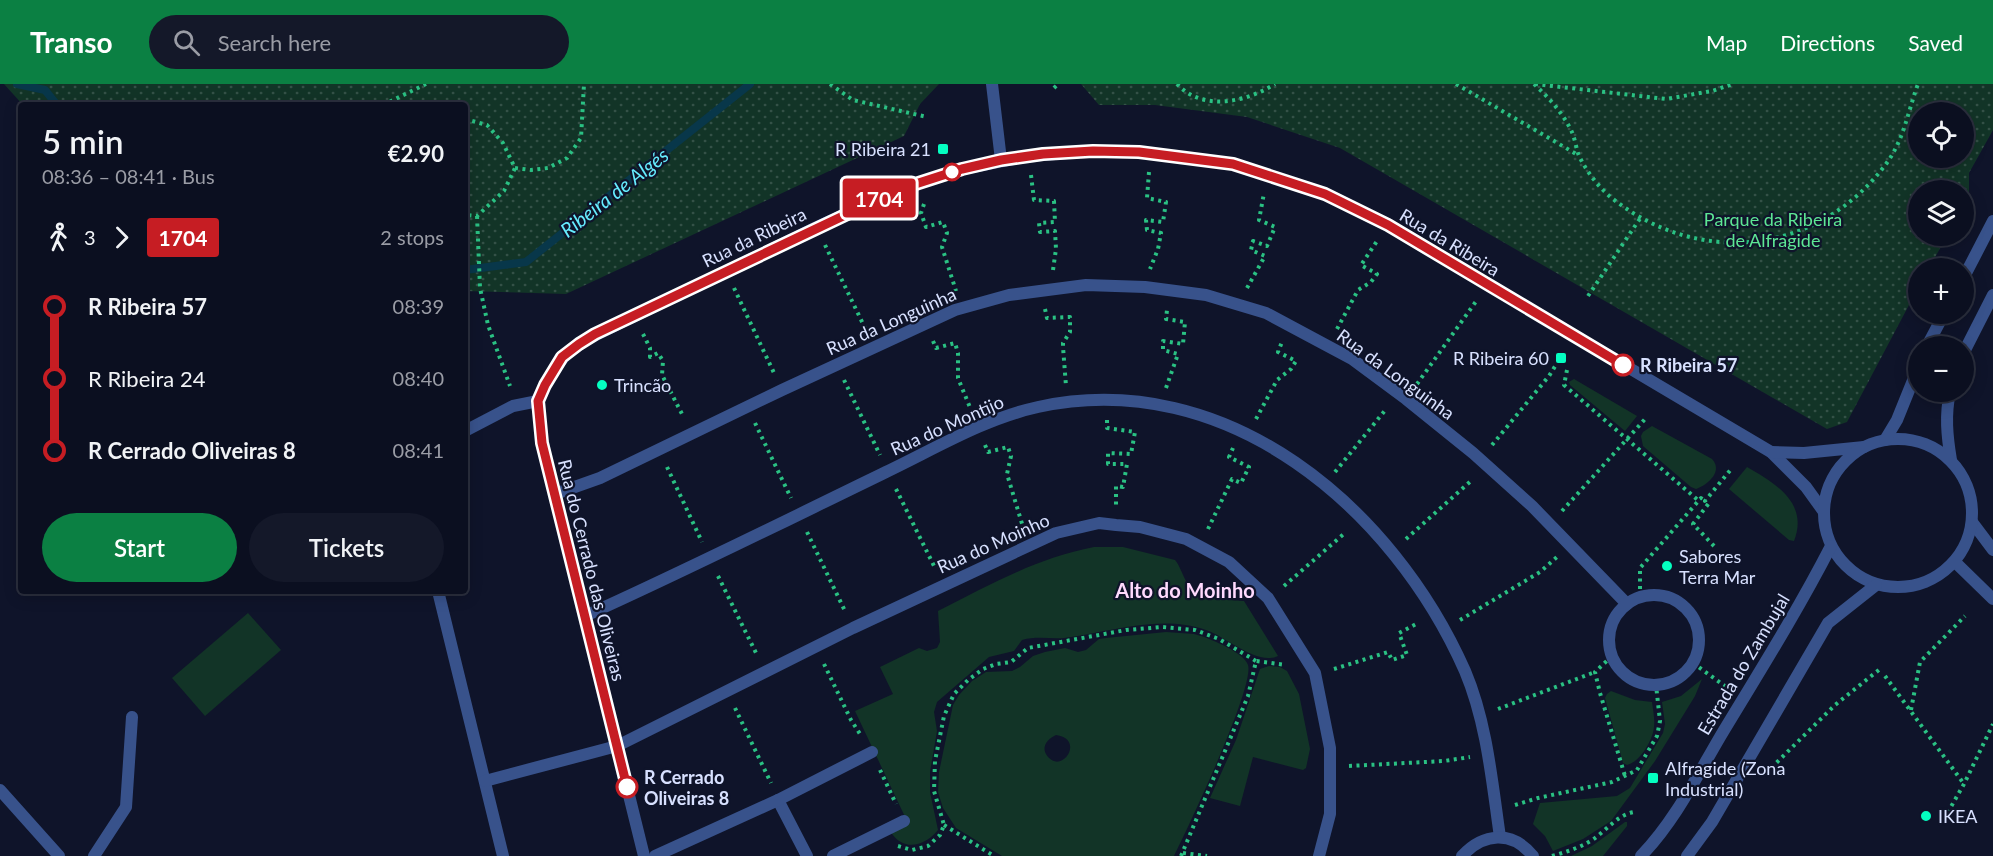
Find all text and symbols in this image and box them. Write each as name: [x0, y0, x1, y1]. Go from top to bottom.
search box: [149, 15, 569, 69]
text: Transo: [30, 25, 113, 59]
icon: search: [170, 26, 203, 59]
text: Search here: [218, 29, 331, 56]
text: Map: [1706, 30, 1747, 55]
text: Directions: [1780, 30, 1875, 55]
text: Saved: [1908, 30, 1963, 55]
map controls: [1908, 102, 1974, 402]
button: locate: [1908, 102, 1974, 168]
text: 5 min: [42, 121, 123, 161]
place label: R Ribeira 21: [835, 138, 931, 160]
text: €2.90: [388, 140, 444, 167]
water label: Ribeira de Algés: [555, 142, 673, 242]
marker: R Ribeira 21: [936, 142, 950, 156]
unlabelled marker: [943, 163, 961, 181]
text: 08:36 – 08:41 · Bus: [42, 164, 215, 188]
line badge: 1704: [837, 178, 921, 218]
button: layers: [1908, 180, 1974, 246]
text: 1704: [855, 186, 903, 211]
street label: Rua da Ribeira: [698, 202, 810, 272]
street label: Rua da Ribeira: [1396, 204, 1504, 280]
park label: Parque da Ribeira de Alfragide: [1704, 208, 1842, 251]
icon: walk: [42, 221, 75, 254]
icon: forward: [105, 221, 138, 254]
text: 3: [84, 225, 96, 249]
text: 1704: [159, 225, 207, 250]
text: 2 stops: [380, 225, 444, 249]
button: +: [1908, 258, 1974, 324]
street label: Rua da Longuinha: [823, 283, 959, 359]
text: R Ribeira 57: [88, 293, 207, 320]
text: 08:39: [393, 294, 444, 318]
street label: Rua da Longuinha: [1333, 324, 1459, 424]
button: −: [1908, 336, 1974, 402]
place label: R Ribeira 60: [1453, 347, 1549, 369]
marker: R Ribeira 60: [1554, 351, 1568, 365]
marker: R Ribeira 57: [1612, 354, 1634, 376]
place label: R Ribeira 57: [1640, 354, 1737, 376]
text: R Ribeira 24: [88, 365, 205, 392]
text: 08:40: [393, 366, 444, 390]
place label: Trincão: [614, 374, 671, 396]
marker: Trincão: [595, 378, 609, 392]
street label: Rua do Montijo: [887, 390, 1007, 460]
text: R Cerrado Oliveiras 8: [88, 437, 296, 464]
text: 08:41: [393, 438, 444, 462]
street label: Rua do Cerrado das Oliveiras: [554, 457, 630, 683]
street label: Rua do Moinho: [933, 508, 1053, 578]
button: Start: [42, 513, 237, 582]
button: Tickets: [249, 513, 444, 582]
place label: Sabores Terra Mar: [1679, 545, 1756, 588]
marker: Sabores Terra Mar: [1660, 559, 1674, 573]
district label: Alto do Moinho: [1114, 578, 1255, 602]
street label: Estrada do Zambujal: [1692, 590, 1794, 738]
place label: Alfragide (Zona Industrial): [1665, 757, 1785, 800]
place label: R Cerrado Oliveiras 8: [644, 766, 729, 809]
marker: Alfragide (Zona Industrial): [1646, 771, 1660, 785]
marker: R Cerrado Oliveiras 8: [616, 776, 638, 798]
place label: IKEA: [1938, 805, 1978, 827]
marker: IKEA: [1919, 809, 1933, 823]

